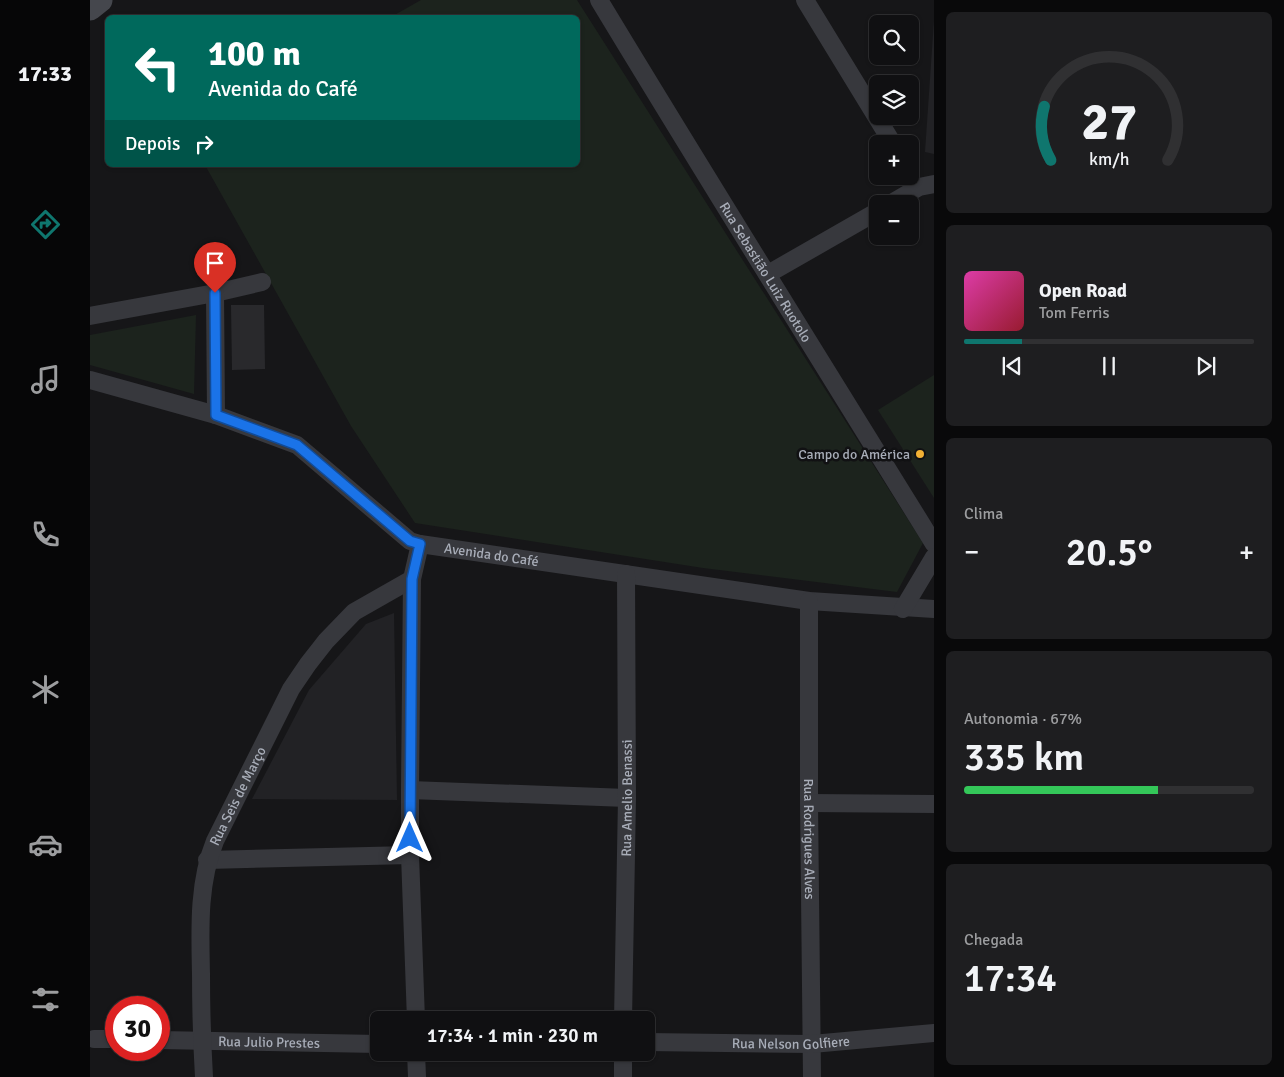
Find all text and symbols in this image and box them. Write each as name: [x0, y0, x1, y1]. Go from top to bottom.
map controls: [869, 15, 919, 245]
button: search: [869, 15, 919, 65]
text: 100 m: [208, 32, 301, 75]
icon: left: [125, 35, 190, 100]
text: 17:33: [18, 60, 72, 87]
text: Avenida do Café: [208, 75, 358, 102]
button: layers: [869, 75, 919, 125]
text: 27: [1081, 90, 1137, 154]
icon: right: [190, 130, 218, 158]
text: Depois: [125, 132, 180, 156]
button: +: [869, 135, 919, 185]
text: km/h: [1089, 148, 1129, 170]
button: −: [869, 195, 919, 245]
street label: Rua Sebastião Luiz Ruotolo: [716, 199, 815, 345]
icon: directions: [28, 207, 63, 242]
pin: [194, 242, 236, 293]
icon: arrive: [201, 249, 229, 277]
text: Open Road: [1039, 279, 1127, 303]
text: Tom Ferris: [1039, 303, 1109, 323]
icon: previous: [998, 352, 1026, 380]
icon: pause: [1095, 352, 1123, 380]
icon: next: [1192, 352, 1220, 380]
icon: music: [28, 362, 63, 397]
place label: Campo do América: [798, 446, 910, 463]
marker: Campo do América: [914, 448, 926, 460]
text: Clima: [964, 504, 1003, 524]
icon: phone: [28, 517, 63, 552]
text: 20.5°: [1066, 529, 1152, 576]
text: −: [964, 535, 979, 569]
text: +: [1239, 535, 1254, 569]
street label: Avenida do Café: [443, 539, 540, 570]
icon: climate: [28, 672, 63, 707]
text: Autonomia · 67%: [964, 709, 1082, 729]
text: 335 km: [964, 734, 1084, 781]
street label: Rua Amelio Benassi: [617, 739, 636, 857]
street label: Rua Seis de Março: [206, 744, 269, 848]
street label: Rua Rodrigues Alves: [801, 778, 819, 900]
position arrow: [383, 811, 435, 863]
icon: car: [28, 827, 63, 862]
text: Chegada: [964, 930, 1023, 950]
text: 17:34: [964, 955, 1057, 1002]
icon: filters: [28, 982, 63, 1017]
speed limit sign: 30: [105, 996, 170, 1061]
text: 17:34 · 1 min · 230 m: [427, 1024, 598, 1048]
street label: Rua Nelson Golfiere: [732, 1032, 851, 1052]
street label: Rua Julio Prestes: [218, 1033, 320, 1051]

